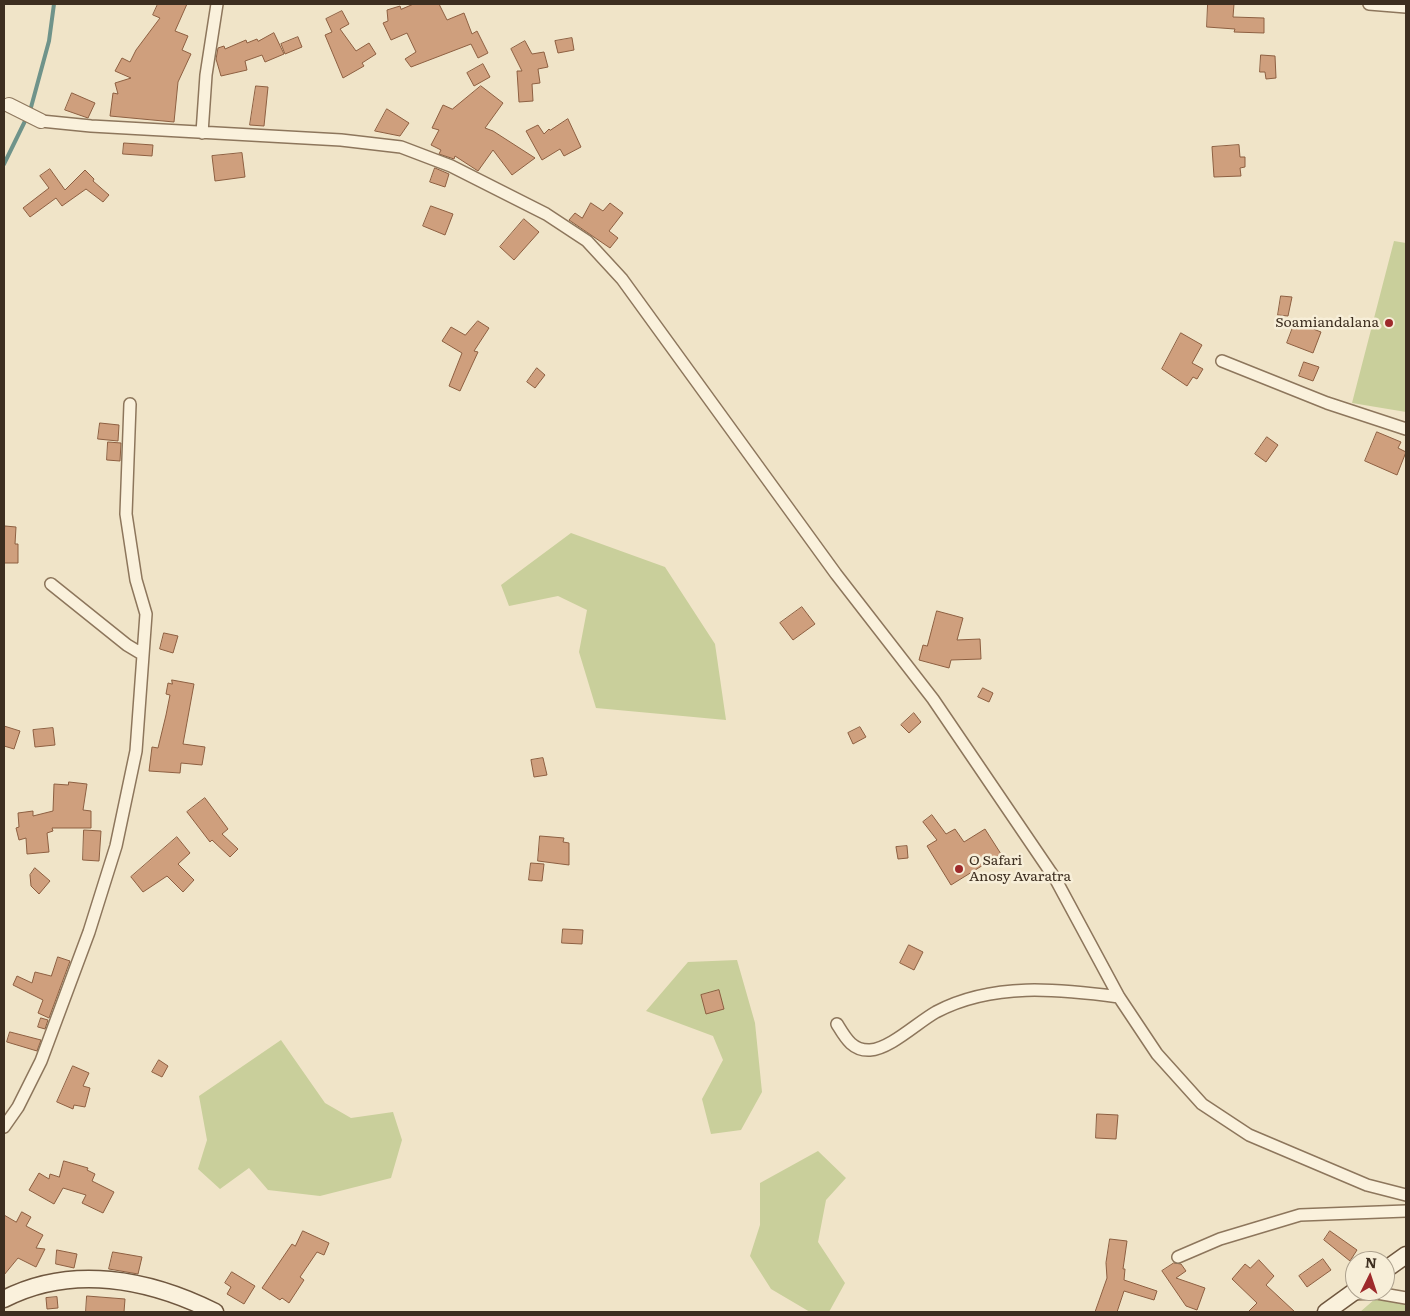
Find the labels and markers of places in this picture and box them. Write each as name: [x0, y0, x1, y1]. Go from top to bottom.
place label: Soamiandalana: [1275, 315, 1379, 331]
marker: Soamiandalana: [1383, 317, 1395, 329]
place label: O Safari Anosy Avaratra: [969, 853, 1071, 886]
marker: O Safari Anosy Avaratra: [953, 863, 965, 875]

